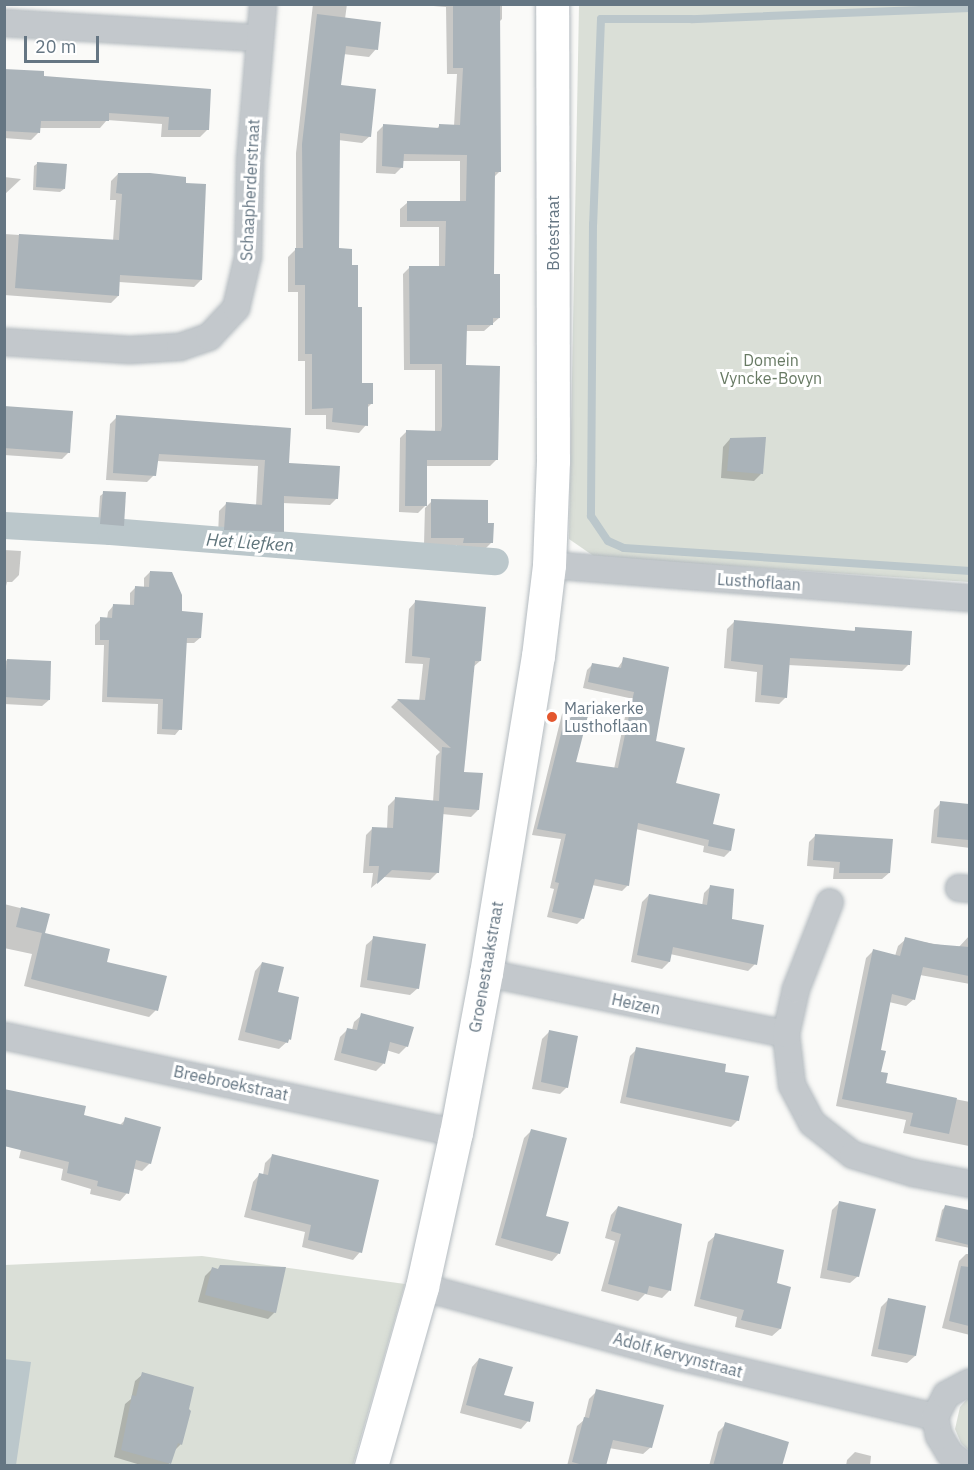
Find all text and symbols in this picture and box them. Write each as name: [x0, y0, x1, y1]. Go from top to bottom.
scale bar: [27, 24, 102, 62]
text: 20 m: [35, 35, 77, 58]
street label: Schaapherderstraat: [237, 118, 263, 262]
street label: Botestraat: [543, 195, 563, 271]
park label: Domein Vyncke-Bovyn: [720, 350, 822, 388]
water label: Het Liefken: [205, 529, 295, 557]
street label: Lusthoflaan: [716, 569, 802, 595]
place label: Mariakerke Lusthoflaan: [564, 698, 648, 736]
marker: Mariakerke Lusthoflaan: [545, 710, 559, 724]
street label: Groenestaakstraat: [465, 900, 507, 1034]
street label: Heizen: [610, 989, 662, 1019]
street label: Breebroekstraat: [172, 1061, 290, 1105]
street label: Adolf Kervynstraat: [611, 1329, 745, 1381]

